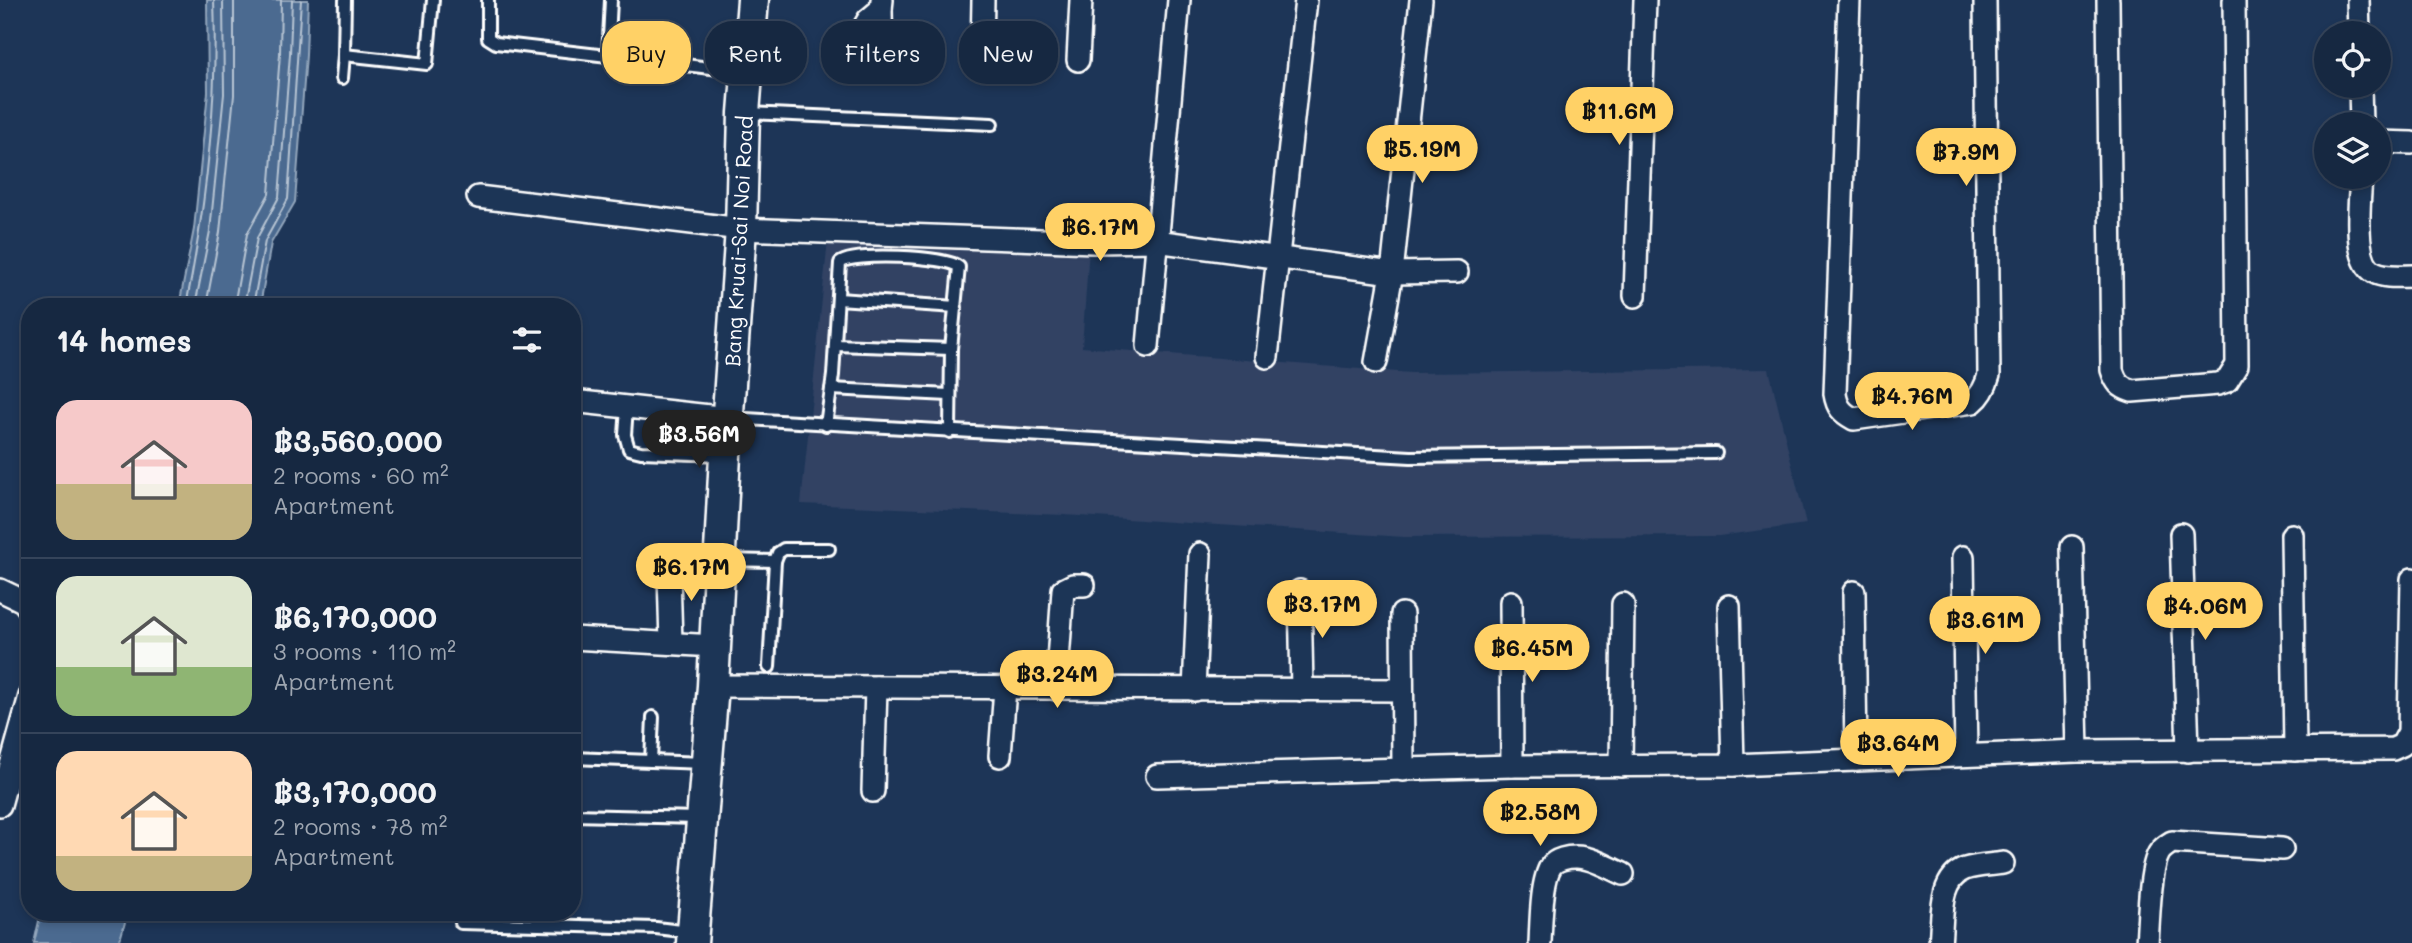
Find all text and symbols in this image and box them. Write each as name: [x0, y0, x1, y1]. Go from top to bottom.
chip: Buy: [602, 21, 691, 84]
chip: Rent: [705, 21, 807, 84]
chip: Filters: [821, 21, 945, 84]
chip: New: [959, 21, 1058, 84]
map controls: [2314, 21, 2391, 189]
button: locate: [2314, 21, 2391, 98]
pin: ฿11.6M: [1562, 88, 1676, 147]
text: ฿11.6M: [1581, 95, 1657, 125]
button: layers: [2314, 112, 2391, 189]
street label: Bang Kruai-Sai Noi Road: [718, 115, 758, 367]
pin: ฿5.19M: [1365, 125, 1479, 185]
pin: ฿7.9M: [1917, 128, 2015, 188]
text: ฿5.19M: [1383, 133, 1461, 163]
text: ฿7.9M: [1932, 136, 2000, 166]
pin: ฿6.17M: [1043, 204, 1157, 263]
text: ฿6.17M: [1061, 211, 1139, 241]
text: 14 homes: [56, 320, 192, 360]
icon: filters: [508, 321, 546, 359]
pin: ฿4.76M: [1855, 372, 1969, 432]
text: ฿4.76M: [1871, 380, 1953, 410]
pin: ฿3.56M: [642, 410, 756, 470]
text: ฿3.56M: [658, 418, 740, 448]
text: ฿3,560,000: [273, 420, 442, 460]
icon: home: [112, 428, 196, 512]
text: 2 rooms · 60 m²: [273, 460, 449, 490]
text: Apartment: [273, 490, 395, 520]
pin: ฿6.17M: [634, 544, 748, 603]
text: ฿6.17M: [652, 551, 730, 581]
pin: ฿3.17M: [1265, 580, 1379, 640]
pin: ฿4.06M: [2148, 582, 2262, 642]
text: ฿3.17M: [1283, 588, 1361, 618]
text: ฿4.06M: [2163, 590, 2247, 620]
text: ฿6,170,000: [273, 596, 437, 636]
pin: ฿3.61M: [1928, 596, 2042, 656]
icon: home: [112, 604, 196, 688]
text: ฿3.61M: [1945, 604, 2025, 634]
pin: ฿6.45M: [1475, 624, 1589, 684]
text: ฿6.45M: [1490, 632, 1574, 662]
text: 3 rooms · 110 m²: [273, 636, 456, 666]
pin: ฿3.24M: [1000, 650, 1114, 710]
text: ฿3.24M: [1016, 658, 1098, 688]
text: Apartment: [273, 666, 395, 696]
pin: ฿3.64M: [1841, 720, 1955, 779]
text: ฿3.64M: [1856, 727, 1940, 757]
text: ฿3,170,000: [273, 771, 437, 811]
icon: home: [112, 779, 196, 863]
pin: ฿2.58M: [1483, 788, 1597, 848]
text: ฿2.58M: [1499, 796, 1581, 826]
text: 2 rooms · 78 m²: [273, 811, 447, 841]
text: Apartment: [273, 841, 395, 871]

